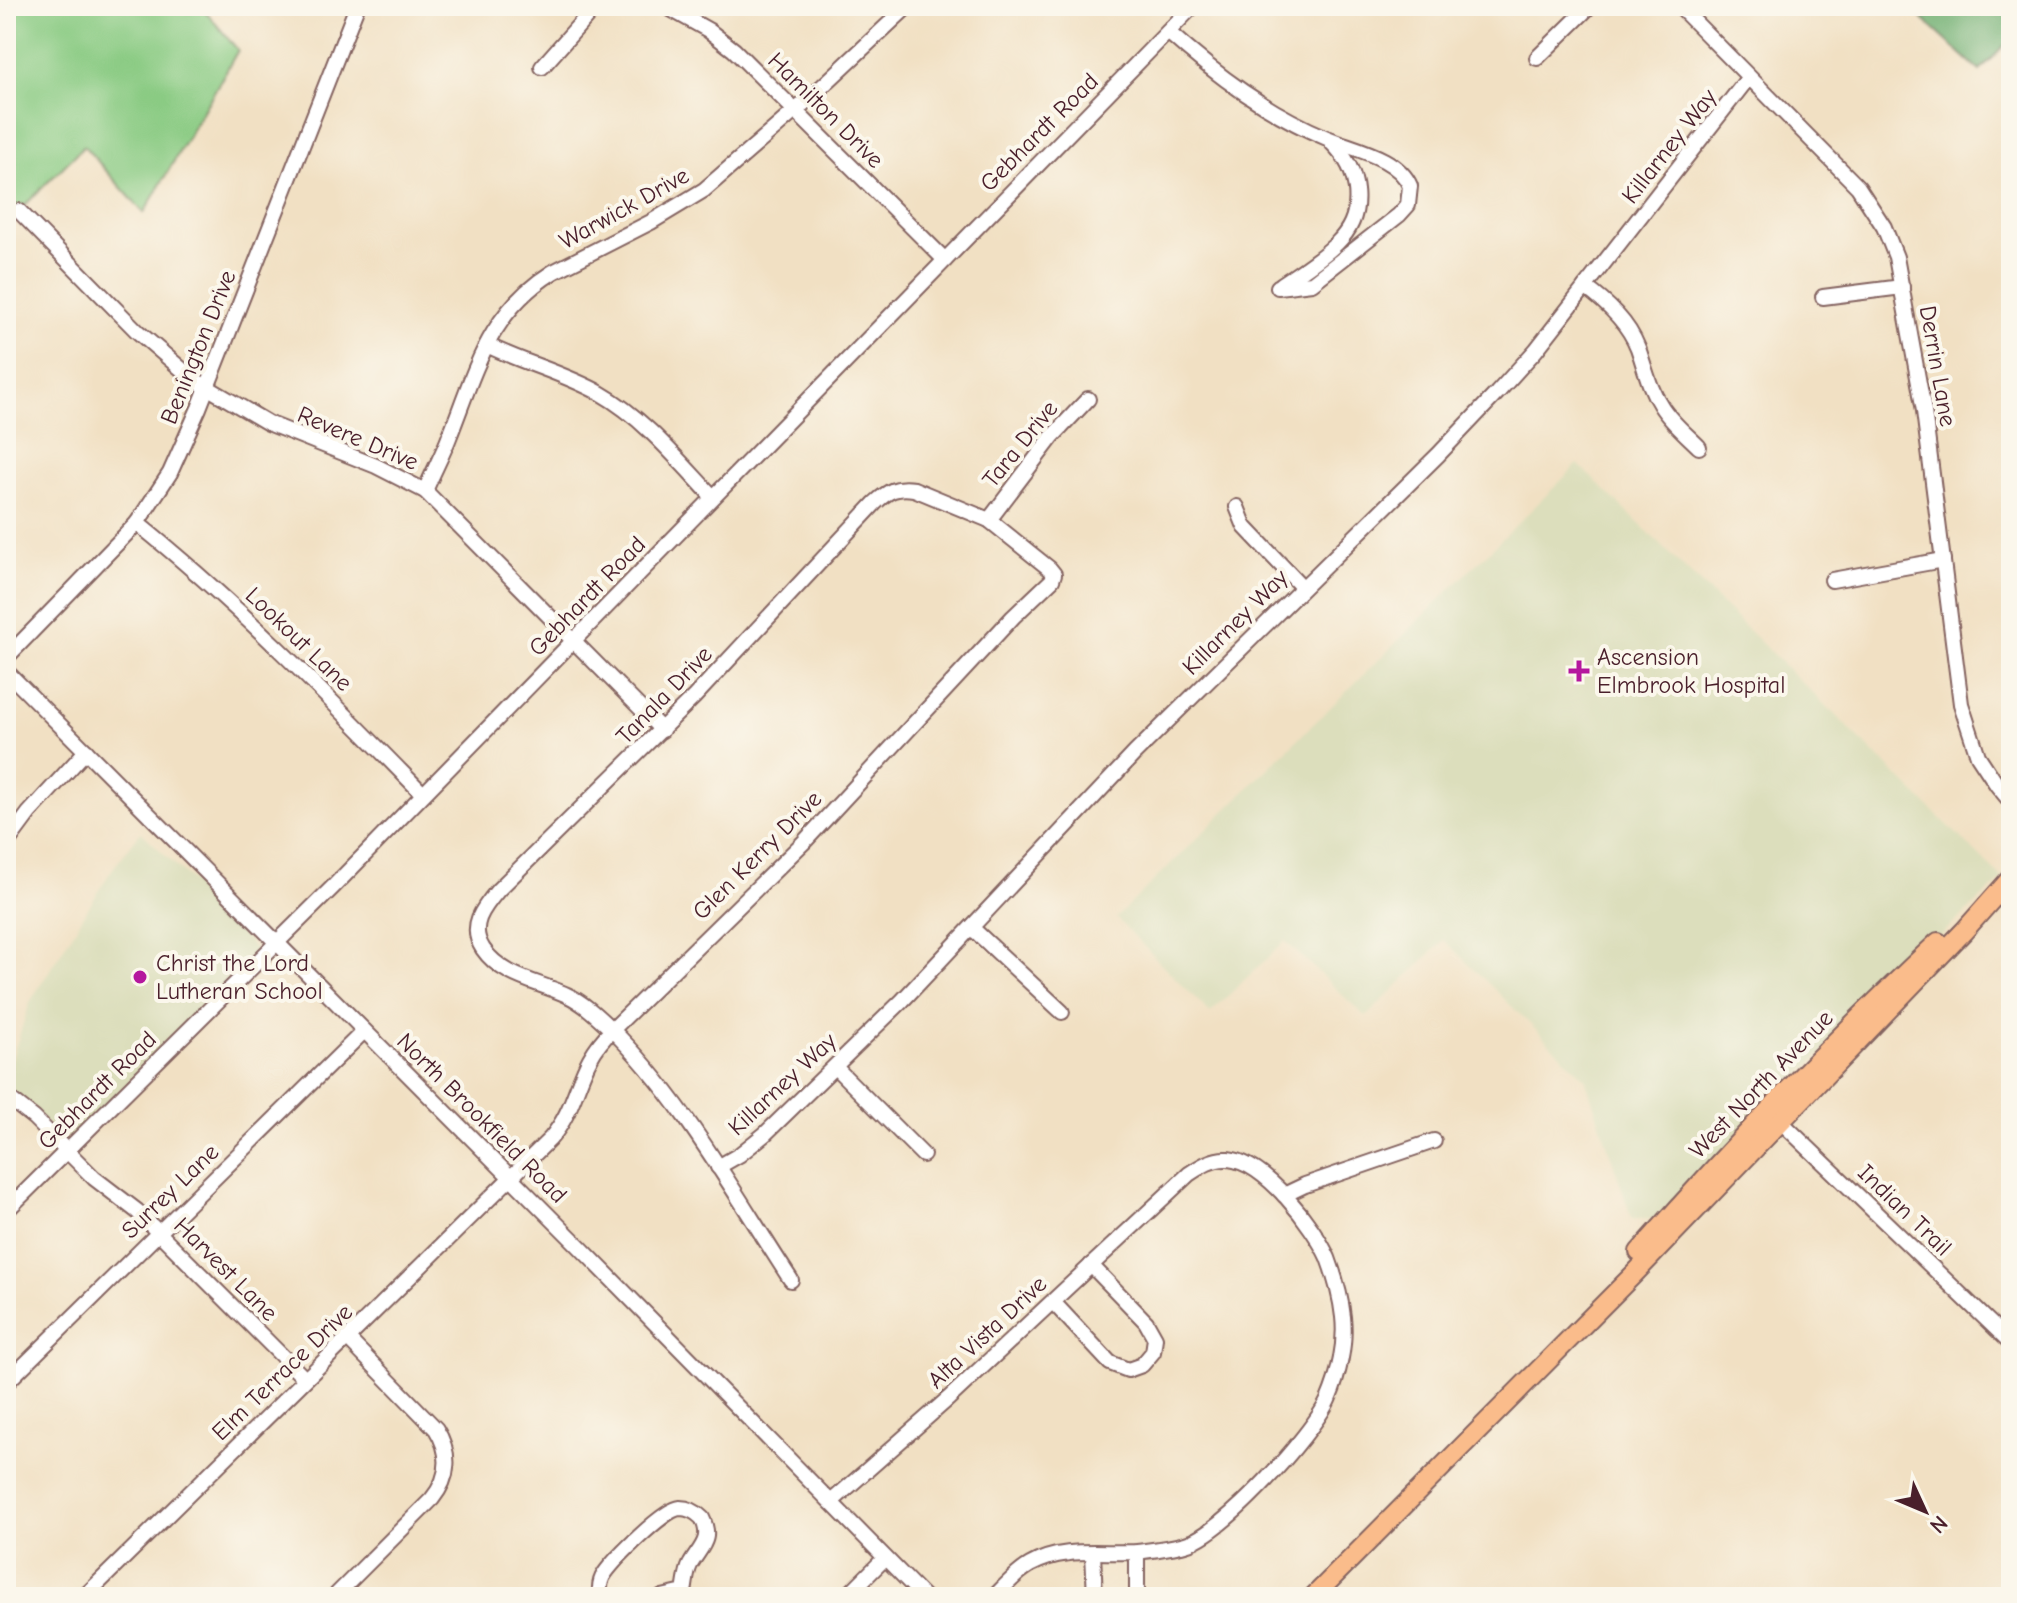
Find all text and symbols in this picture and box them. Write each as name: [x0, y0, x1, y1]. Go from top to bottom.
street label: Hamilton Drive: [762, 46, 890, 174]
street label: Gebhardt Road: [974, 67, 1104, 197]
street label: Killarney Way: [1616, 83, 1723, 209]
street label: Warwick Drive: [554, 161, 694, 255]
street label: Benington Drive: [154, 266, 242, 428]
street label: Derrin Lane: [1914, 303, 1962, 429]
street label: Tara Drive: [976, 395, 1064, 493]
street label: Revere Drive: [293, 400, 423, 476]
street label: Gebhardt Road: [523, 530, 651, 662]
street label: Killarney Way: [1176, 563, 1294, 681]
street label: Lookout Lane: [240, 581, 358, 697]
street label: Tanala Drive: [610, 640, 718, 750]
place label: Ascension Elmbrook Hospital: [1597, 643, 1785, 699]
marker: Ascension Elmbrook Hospital: [1568, 660, 1590, 682]
street label: Glen Kerry Drive: [687, 785, 827, 925]
place label: Christ the Lord Lutheran School: [156, 949, 323, 1005]
marker: Christ the Lord Lutheran School: [131, 968, 149, 986]
street label: West North Avenue: [1683, 1004, 1839, 1164]
street label: Gebhardt Road: [32, 1025, 162, 1155]
street label: North Brookfield Road: [391, 1027, 573, 1209]
street label: Killarney Way: [722, 1027, 842, 1141]
street label: Surrey Lane: [116, 1138, 224, 1244]
street label: Indian Trail: [1852, 1159, 1958, 1261]
street label: Harvest Lane: [168, 1211, 284, 1327]
street label: Alta Vista Drive: [922, 1270, 1052, 1394]
street label: Elm Terrace Drive: [206, 1298, 358, 1446]
north arrow: [1885, 1471, 1965, 1551]
text: N: [1924, 1510, 1953, 1538]

